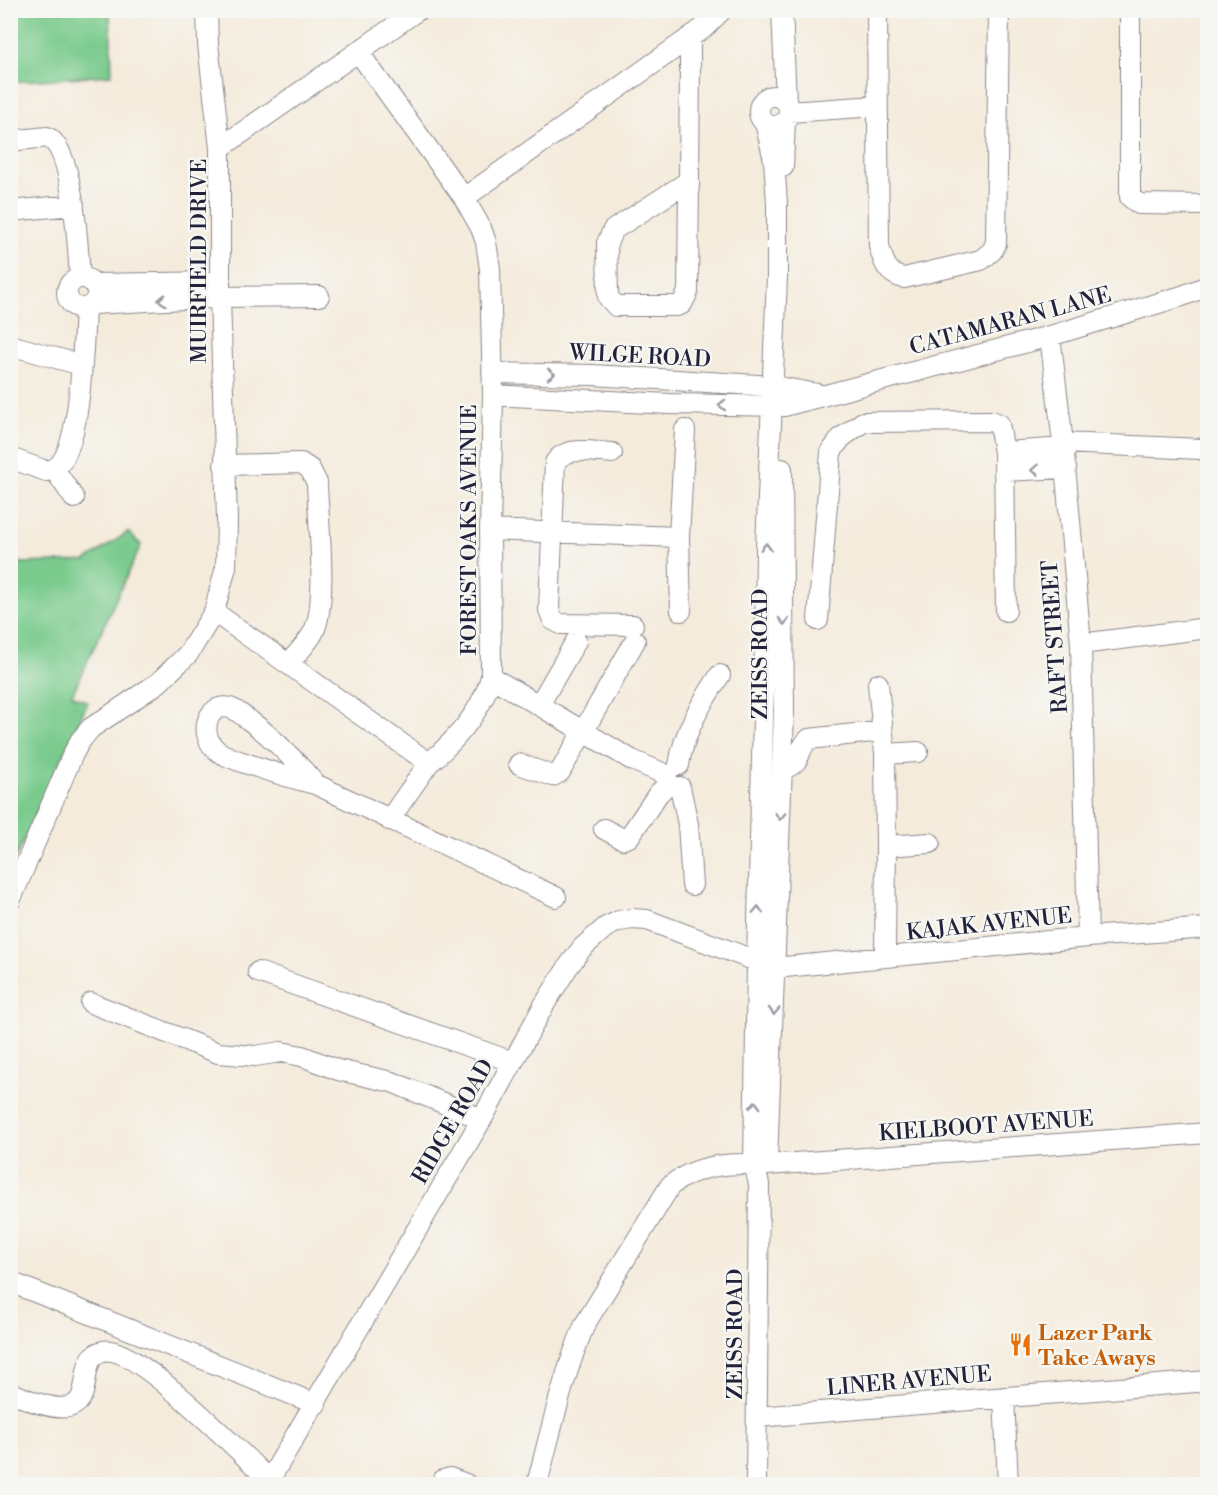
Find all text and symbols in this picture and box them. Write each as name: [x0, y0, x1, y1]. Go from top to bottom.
street label: MUIRFIELD DRIVE: [186, 159, 213, 363]
street label: CATAMARAN LANE: [907, 282, 1114, 361]
one-way arrow: [157, 294, 166, 307]
street label: WILGE ROAD: [567, 339, 712, 374]
one-way arrow: [546, 368, 555, 380]
one-way arrow: [717, 399, 726, 412]
street label: FOREST OAKS AVENUE: [456, 404, 483, 656]
one-way arrow: [1030, 463, 1039, 476]
one-way arrow: [760, 543, 773, 552]
street label: RAFT STREET: [1037, 559, 1074, 714]
street label: ZEISS ROAD: [747, 588, 774, 720]
one-way arrow: [778, 617, 790, 626]
one-way arrow: [774, 812, 786, 821]
street label: KAJAK AVENUE: [905, 902, 1073, 947]
one-way arrow: [752, 906, 764, 915]
one-way arrow: [767, 1007, 780, 1016]
street label: RIDGE ROAD: [407, 1054, 500, 1189]
one-way arrow: [749, 1101, 761, 1110]
street label: KIELBOOT AVENUE: [878, 1106, 1094, 1147]
street label: ZEISS ROAD: [722, 1268, 749, 1400]
place label: Lazer Park Take Aways: [1038, 1320, 1156, 1372]
restaurant icon: Lazer Park Take Aways: [1007, 1332, 1033, 1358]
street label: LINER AVENUE: [826, 1361, 993, 1402]

